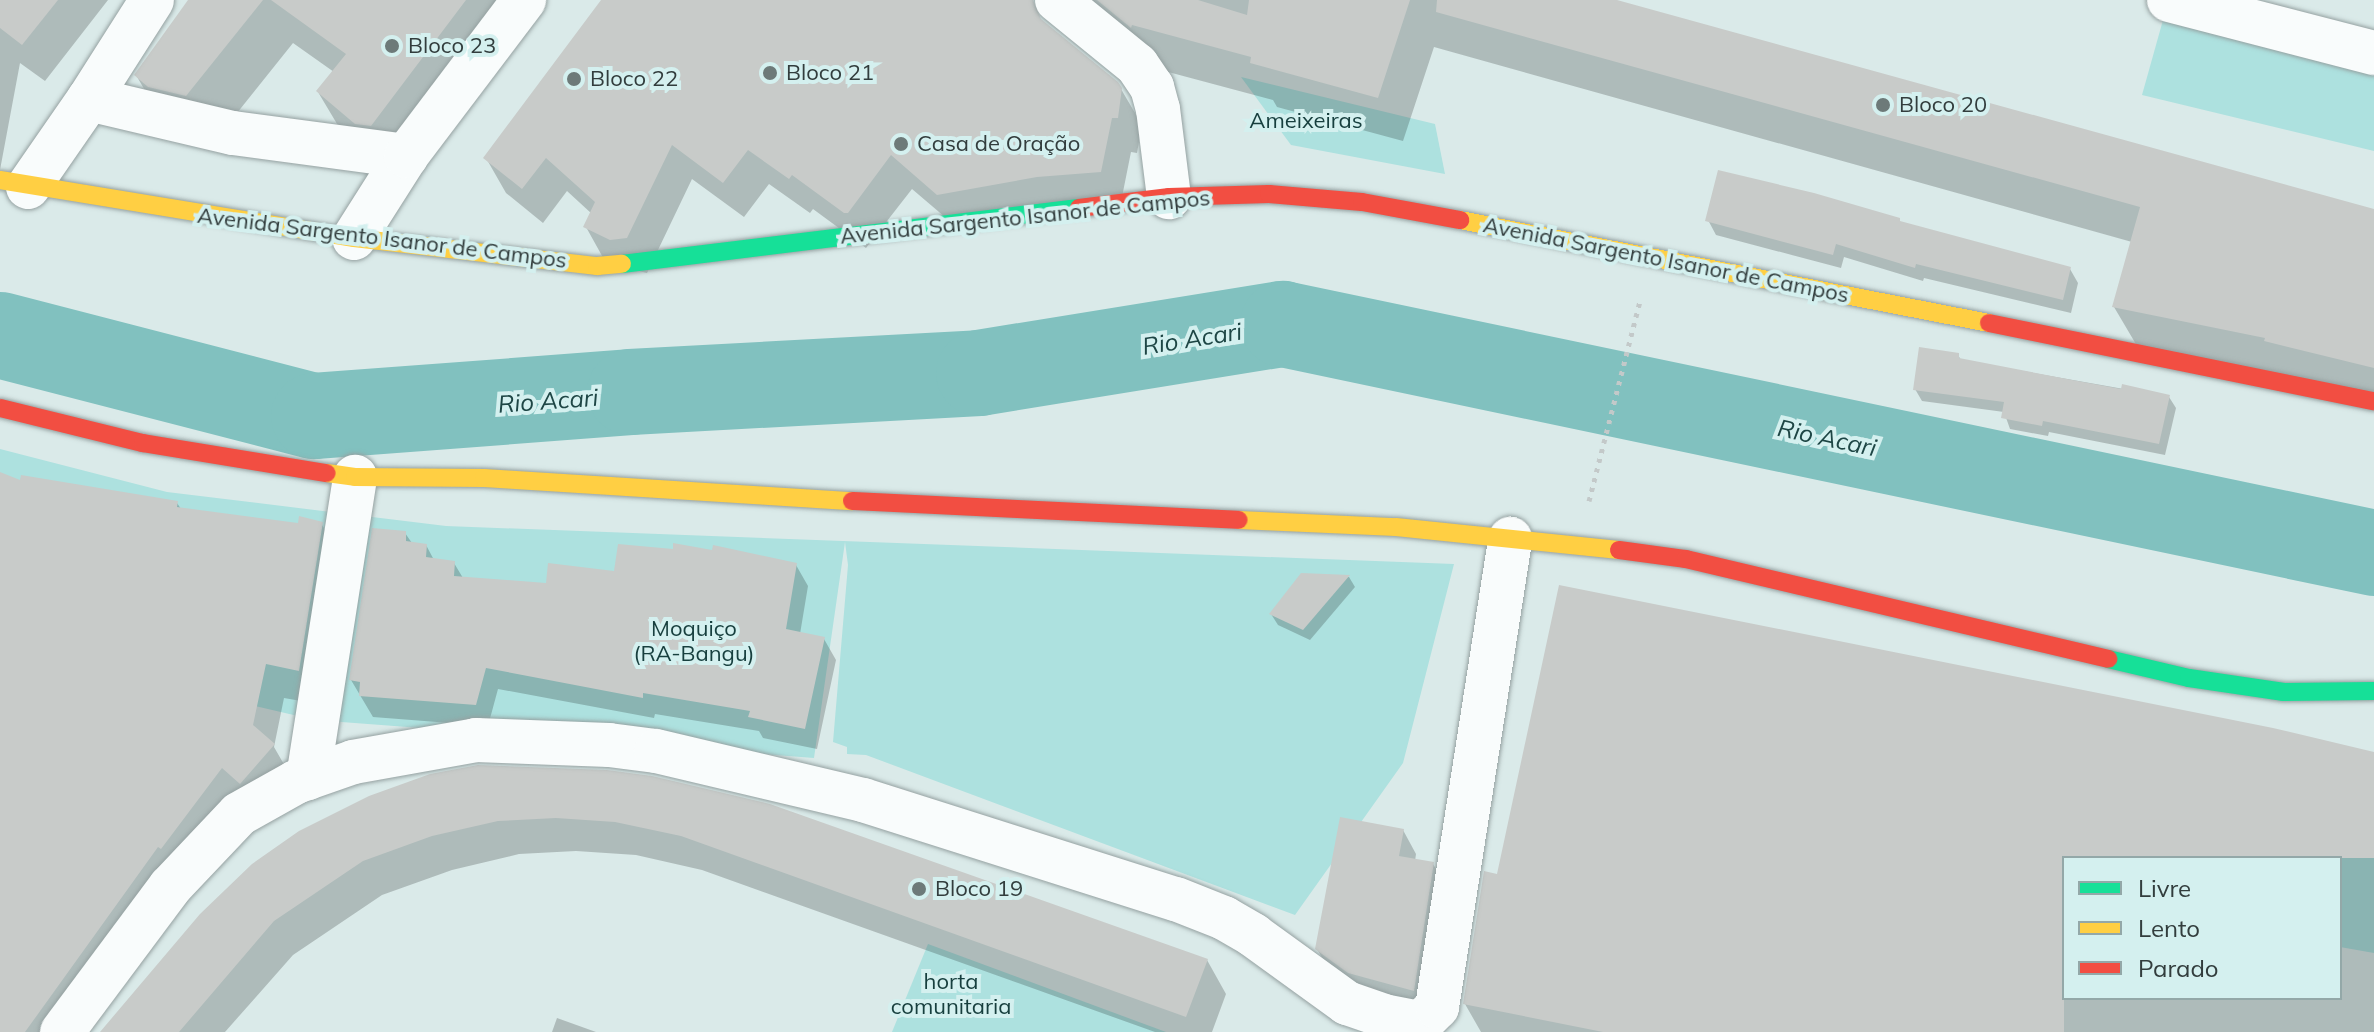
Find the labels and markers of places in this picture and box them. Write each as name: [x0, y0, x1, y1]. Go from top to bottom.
place label: Bloco 23: [408, 33, 496, 59]
marker: Bloco 23: [383, 37, 401, 55]
place label: Bloco 21: [786, 60, 874, 86]
marker: Bloco 21: [761, 64, 779, 82]
place label: Bloco 22: [590, 66, 678, 92]
marker: Bloco 22: [565, 70, 583, 88]
place label: Bloco 20: [1899, 92, 1987, 118]
marker: Bloco 20: [1874, 96, 1892, 114]
place label: Casa de Oração: [917, 131, 1080, 157]
marker: Casa de Oração: [892, 135, 910, 153]
place label: Bloco 19: [935, 876, 1023, 902]
marker: Bloco 19: [910, 880, 928, 898]

